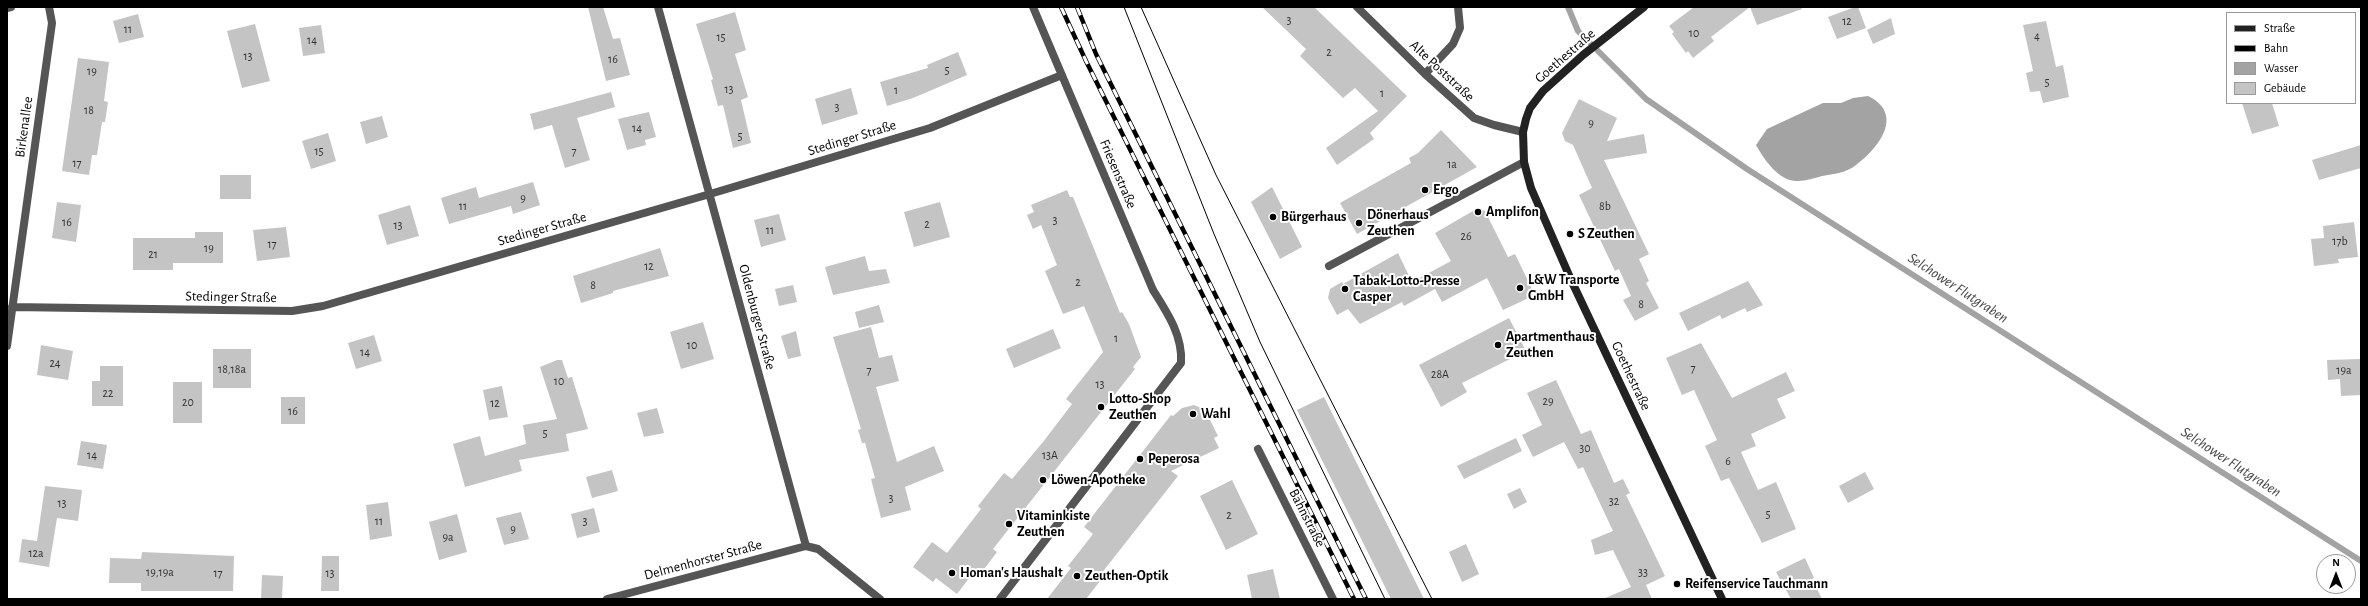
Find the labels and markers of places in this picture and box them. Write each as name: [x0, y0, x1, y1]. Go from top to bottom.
place label: Ergo: [1433, 182, 1459, 198]
marker: Ergo: [1420, 185, 1430, 195]
place label: Amplifon: [1486, 204, 1539, 220]
place label: Dönerhaus Zeuthen: [1367, 207, 1429, 240]
marker: Amplifon: [1473, 207, 1483, 217]
place label: Bürgerhaus: [1281, 209, 1346, 225]
marker: Bürgerhaus: [1268, 212, 1278, 222]
marker: Dönerhaus Zeuthen: [1354, 218, 1364, 228]
place label: S Zeuthen: [1578, 226, 1635, 242]
marker: S Zeuthen: [1565, 229, 1575, 239]
place label: L&W Transporte GmbH: [1528, 272, 1619, 304]
place label: Tabak-Lotto-Presse Casper: [1353, 273, 1460, 306]
marker: L&W Transporte GmbH: [1515, 283, 1525, 293]
marker: Tabak-Lotto-Presse Casper: [1340, 284, 1350, 294]
place label: Apartmenthaus Zeuthen: [1506, 329, 1595, 362]
marker: Apartmenthaus Zeuthen: [1493, 340, 1503, 350]
place label: Lotto-Shop Zeuthen: [1109, 391, 1171, 424]
marker: Lotto-Shop Zeuthen: [1096, 402, 1106, 412]
place label: Wahl: [1201, 406, 1231, 422]
marker: Wahl: [1188, 409, 1198, 419]
place label: Peperosa: [1148, 451, 1200, 467]
marker: Peperosa: [1135, 454, 1145, 464]
place label: Löwen-Apotheke: [1051, 472, 1145, 488]
marker: Löwen-Apotheke: [1038, 475, 1048, 485]
place label: Vitaminkiste Zeuthen: [1017, 508, 1090, 540]
marker: Vitaminkiste Zeuthen: [1004, 519, 1014, 529]
place label: Homan's Haushalt: [960, 565, 1063, 581]
marker: Homan's Haushalt: [947, 568, 957, 578]
place label: Zeuthen-Optik: [1085, 568, 1168, 584]
marker: Zeuthen-Optik: [1072, 571, 1082, 581]
place label: Reifenservice Tauchmann: [1685, 576, 1828, 592]
marker: Reifenservice Tauchmann: [1672, 579, 1682, 589]

